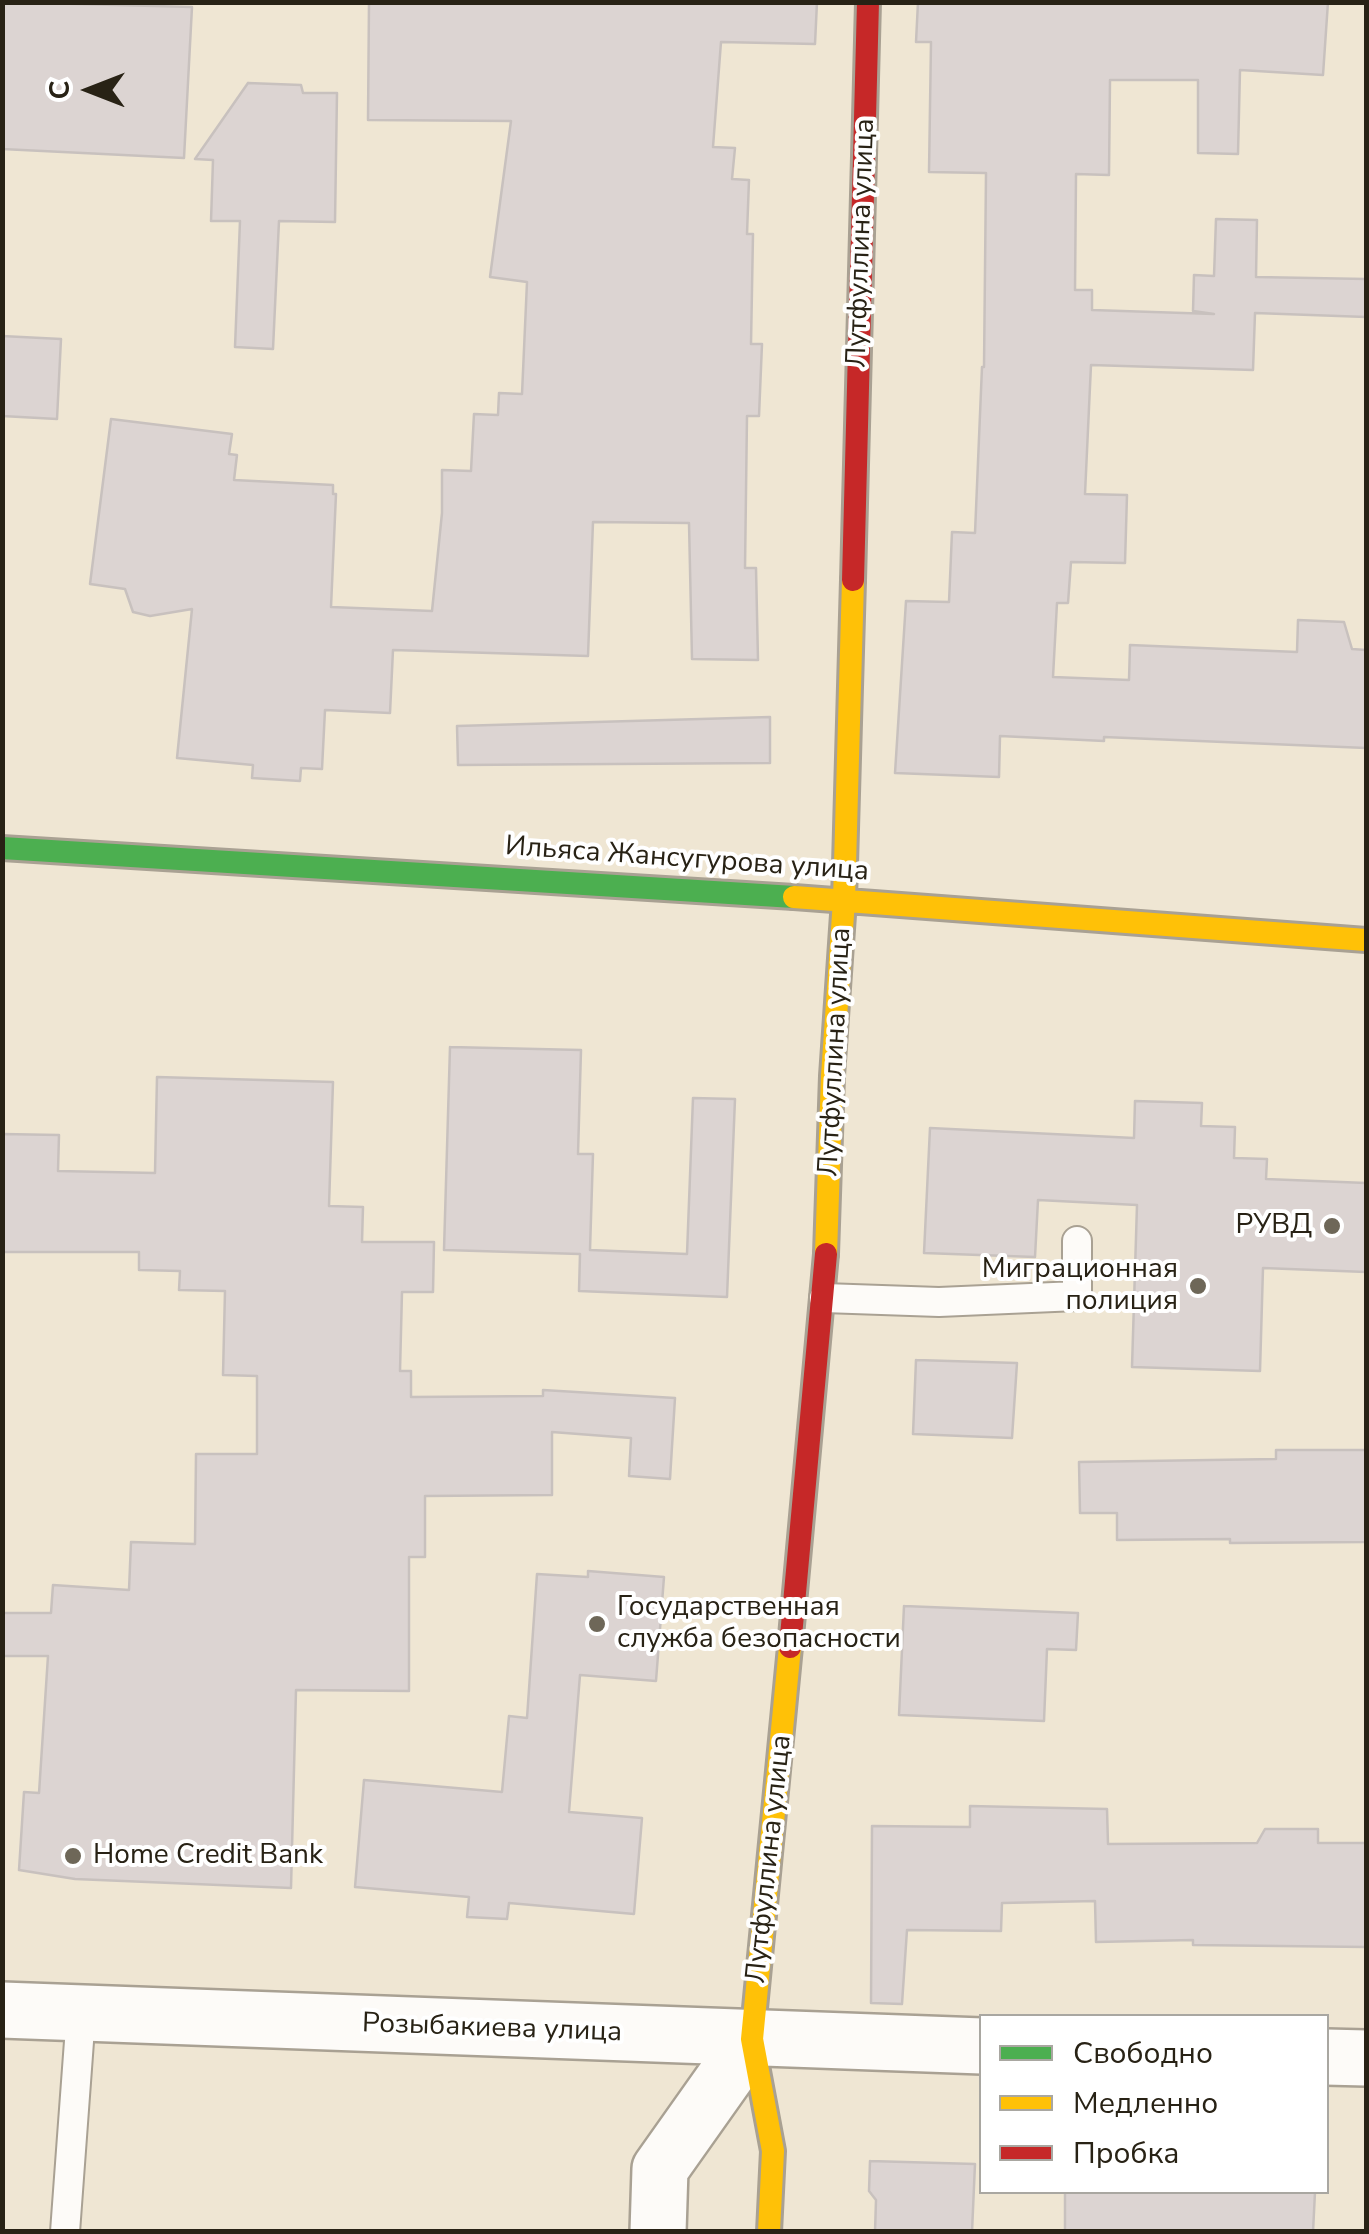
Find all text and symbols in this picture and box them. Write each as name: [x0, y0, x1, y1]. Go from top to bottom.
north arrow: [40, 40, 140, 140]
text: С: [41, 81, 79, 100]
street label: Лутфуллина улица: [841, 118, 883, 368]
street label: Ильяса Жансугурова улица: [504, 831, 870, 889]
street label: Лутфуллина улица: [813, 927, 859, 1177]
place label: РУВД: [1236, 1209, 1312, 1243]
marker: РУВД: [1321, 1215, 1343, 1237]
place label: Миграционная полиция: [982, 1253, 1178, 1319]
marker: Миграционная полиция: [1187, 1275, 1209, 1297]
place label: Государственная служба безопасности: [617, 1591, 901, 1657]
marker: Государственная служба безопасности: [586, 1613, 608, 1635]
street label: Лутфуллина улица: [740, 1733, 800, 1985]
place label: Home Credit Bank: [93, 1839, 323, 1873]
marker: Home Credit Bank: [62, 1845, 84, 1867]
street label: Розыбакиева улица: [361, 2008, 623, 2050]
legend: [979, 2014, 1329, 2194]
text: Свободно: [1073, 2033, 1213, 2074]
text: Медленно: [1073, 2083, 1218, 2124]
text: Пробка: [1073, 2133, 1179, 2174]

